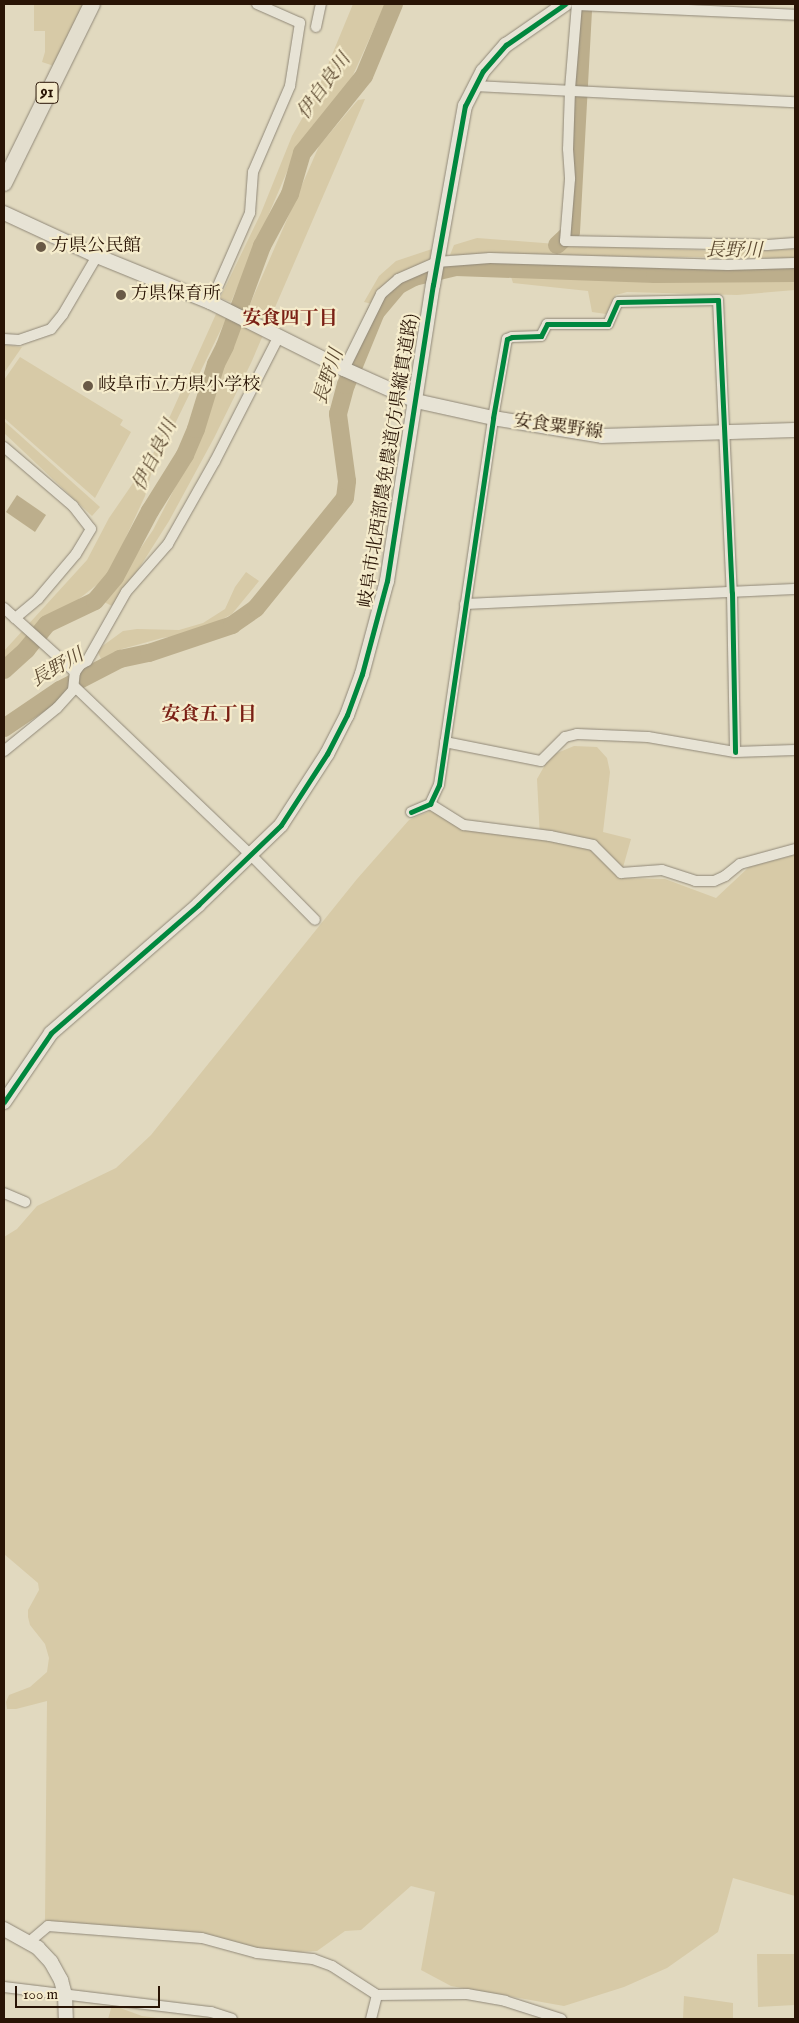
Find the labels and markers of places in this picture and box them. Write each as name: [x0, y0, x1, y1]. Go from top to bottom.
place label: 方県公民館: [51, 236, 141, 258]
marker: 方県公民館: [35, 241, 47, 253]
place label: 方県保育所: [131, 284, 221, 306]
marker: 方県保育所: [115, 289, 127, 301]
place label: 岐阜市立方県小学校: [98, 375, 260, 397]
marker: 岐阜市立方県小学校: [82, 380, 94, 392]

